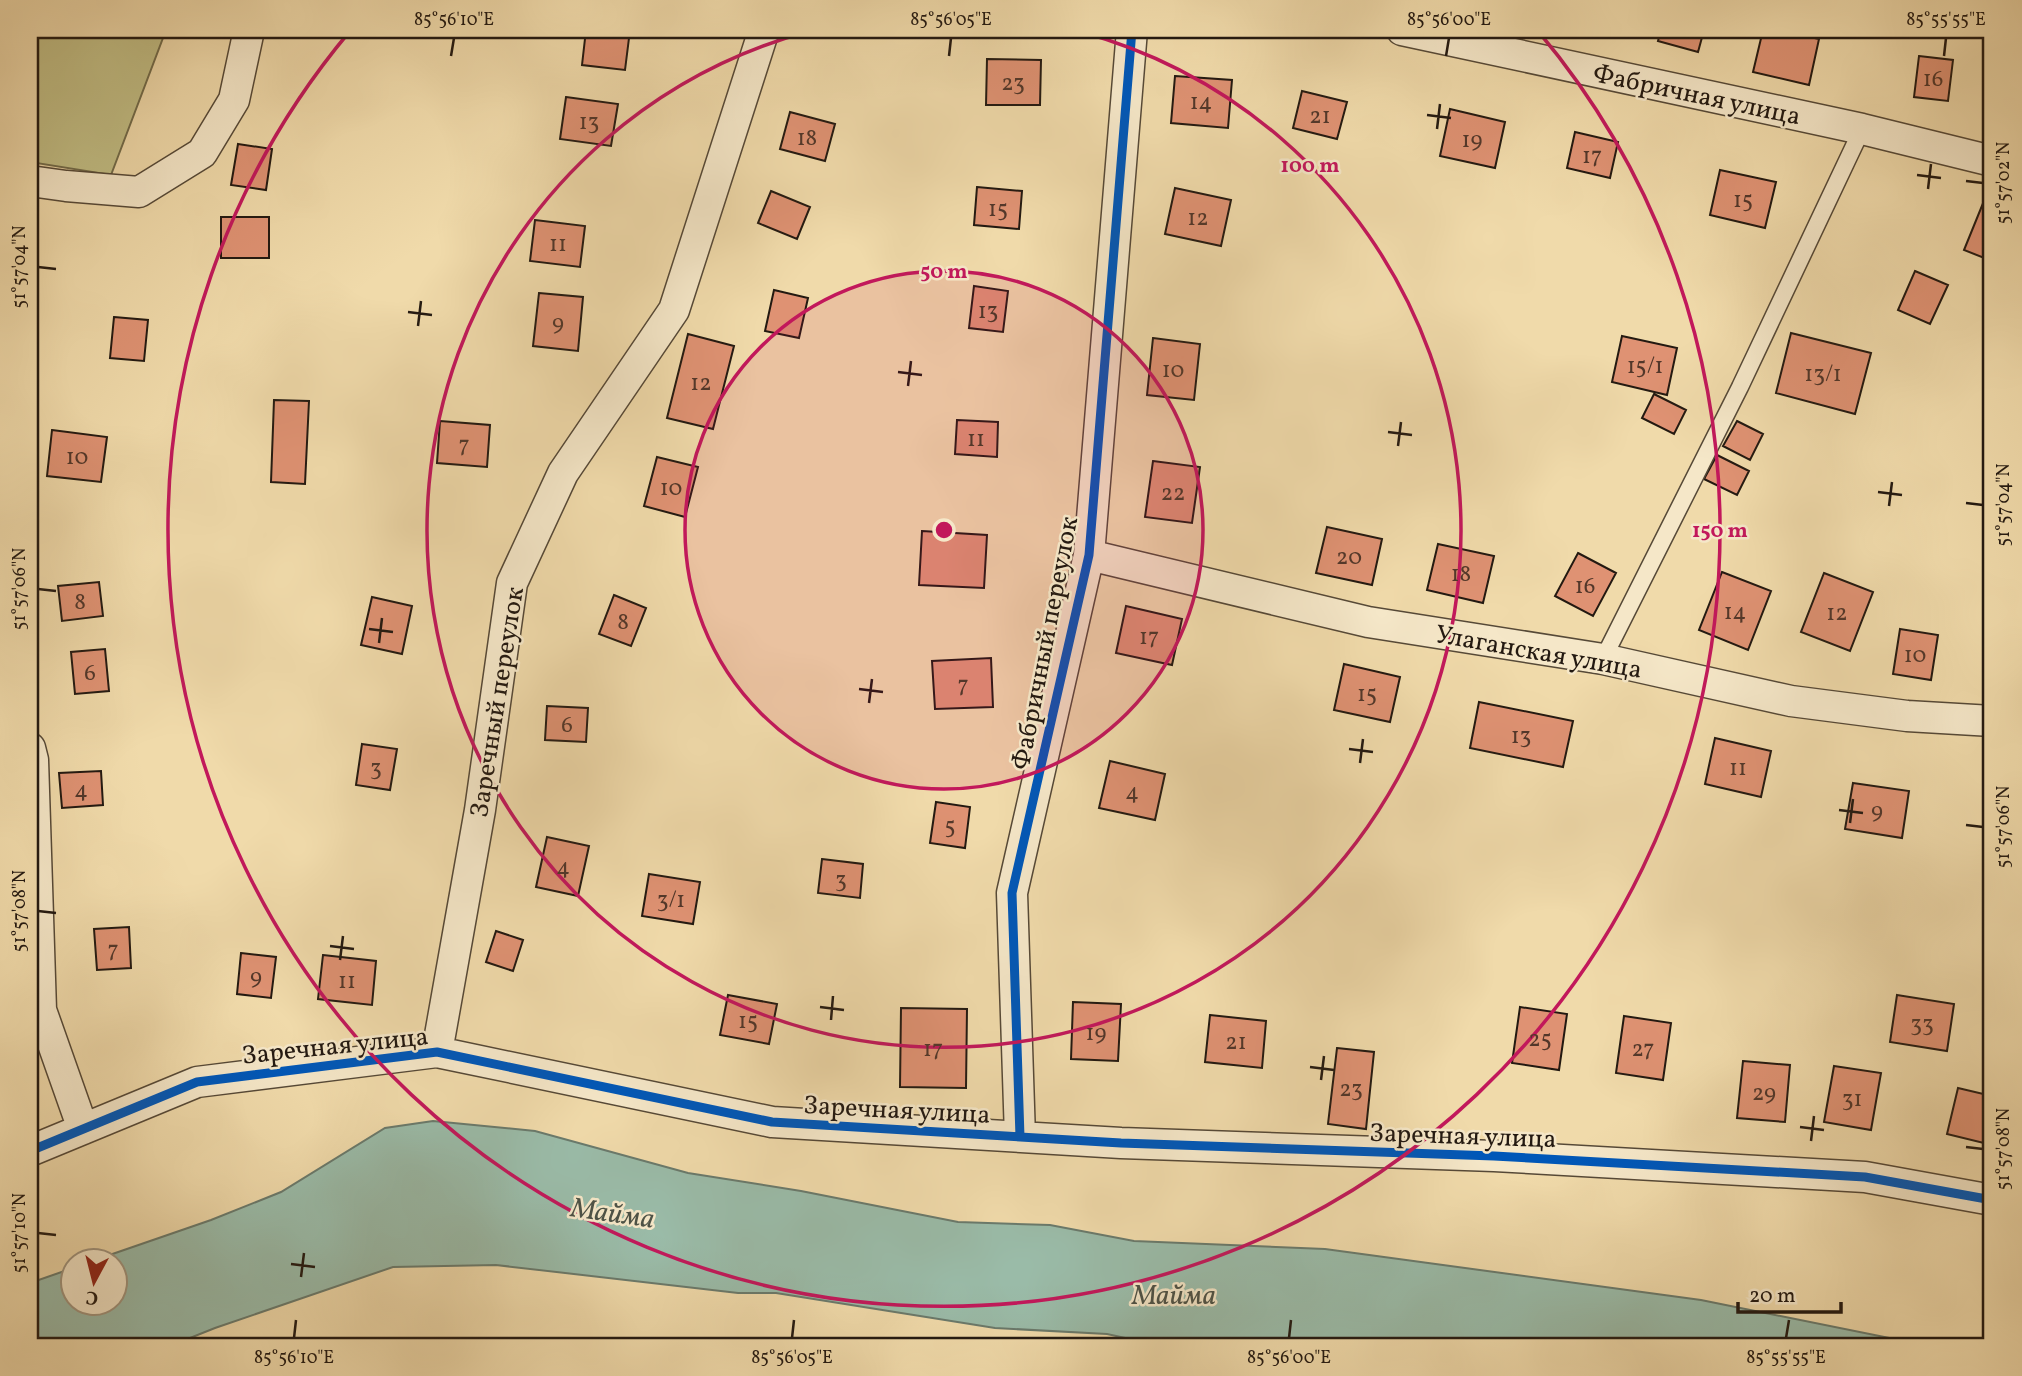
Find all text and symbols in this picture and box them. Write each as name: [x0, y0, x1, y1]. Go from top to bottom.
text: 85°56'10"E: [414, 8, 494, 33]
text: 85°56'05"E: [910, 8, 992, 33]
text: 85°56'00"E: [1407, 8, 1491, 33]
text: 85°55'55"E: [1906, 8, 1986, 33]
street label: Фабричная улица: [1589, 56, 1804, 136]
house number: 16: [1923, 64, 1943, 96]
house number: 23: [1001, 68, 1025, 100]
house number: 14: [1190, 87, 1212, 119]
house number: 21: [1309, 101, 1331, 133]
house number: 13: [579, 107, 599, 139]
house number: 18: [797, 123, 817, 155]
house number: 19: [1462, 125, 1482, 157]
house number: 17: [1582, 141, 1602, 173]
text: 51°57'02"N: [1992, 142, 2017, 224]
text: 100 m: [1280, 152, 1340, 181]
house number: 15: [1733, 185, 1753, 217]
house number: 15: [988, 194, 1008, 226]
house number: 12: [1187, 203, 1209, 235]
text: 51°57'04"N: [8, 225, 33, 309]
house number: 11: [549, 229, 567, 261]
text: 50 m: [920, 258, 968, 287]
house number: 13: [978, 296, 998, 328]
house number: 9: [552, 308, 564, 340]
house number: 15/1: [1627, 351, 1663, 383]
house number: 10: [1162, 355, 1184, 387]
house number: 13/1: [1804, 359, 1842, 391]
house number: 12: [690, 368, 712, 400]
house number: 11: [967, 424, 985, 456]
house number: 7: [458, 430, 470, 462]
house number: 10: [66, 442, 88, 474]
text: 51°57'04"N: [1992, 463, 2017, 547]
house number: 10: [660, 473, 682, 505]
house number: 22: [1161, 478, 1185, 510]
street label: Фабричный переулок: [1004, 514, 1088, 773]
text: 150 m: [1692, 517, 1748, 546]
centre of rings: [932, 518, 956, 542]
house number: 20: [1336, 542, 1362, 574]
text: 51°57'06"N: [8, 548, 33, 630]
house number: 18: [1451, 559, 1471, 591]
house number: 16: [1575, 571, 1595, 603]
street label: Заречный переулок: [462, 584, 534, 820]
house number: 8: [74, 587, 86, 619]
house number: 14: [1724, 597, 1746, 629]
house number: 12: [1826, 598, 1848, 630]
house number: 8: [617, 607, 629, 639]
street label: Улаганская улица: [1432, 617, 1645, 689]
house number: 17: [1139, 622, 1159, 654]
house number: 10: [1904, 640, 1926, 672]
house number: 6: [84, 658, 96, 690]
house number: 7: [957, 670, 969, 702]
house number: 15: [1357, 679, 1377, 711]
house number: 6: [561, 710, 573, 742]
house number: 13: [1511, 721, 1531, 753]
house number: 3: [370, 753, 382, 785]
house number: 11: [1729, 753, 1747, 785]
house number: 4: [74, 775, 88, 807]
house number: 4: [1125, 777, 1139, 809]
text: 51°57'06"N: [1992, 786, 2017, 868]
house number: 9: [1871, 796, 1883, 828]
house number: 5: [944, 811, 956, 843]
house number: 4: [556, 852, 570, 884]
house number: 3: [835, 865, 847, 897]
text: 51°57'08"N: [8, 870, 33, 952]
house number: 3/1: [657, 885, 685, 917]
house number: 7: [107, 935, 119, 967]
house number: 9: [250, 962, 262, 994]
house number: 11: [338, 966, 356, 998]
house number: 15: [738, 1006, 758, 1038]
house number: 33: [1910, 1009, 1934, 1041]
house number: 19: [1086, 1018, 1106, 1050]
street label: Заречная улица: [240, 1019, 430, 1075]
house number: 25: [1528, 1024, 1552, 1056]
house number: 21: [1225, 1027, 1247, 1059]
house number: 17: [923, 1034, 943, 1066]
house number: 27: [1632, 1034, 1654, 1066]
house number: 23: [1339, 1074, 1363, 1106]
house number: 29: [1752, 1078, 1776, 1110]
house number: 31: [1842, 1084, 1862, 1116]
street label: Заречная улица: [802, 1088, 991, 1134]
text: 51°57'08"N: [1992, 1108, 2017, 1190]
street label: Заречная улица: [1369, 1116, 1557, 1158]
water label: Майма: [567, 1189, 657, 1240]
text: 51°57'10"N: [8, 1193, 33, 1273]
north arrow: [60, 1246, 130, 1316]
scale bar: [1738, 1271, 1842, 1315]
water label: Майма: [1131, 1277, 1216, 1316]
text: 20 m: [1749, 1282, 1795, 1311]
text: С: [85, 1283, 100, 1311]
text: 85°56'10"E: [254, 1346, 334, 1371]
text: 85°56'05"E: [751, 1346, 833, 1371]
text: 85°56'00"E: [1247, 1346, 1331, 1371]
text: 85°55'55"E: [1746, 1346, 1826, 1371]

